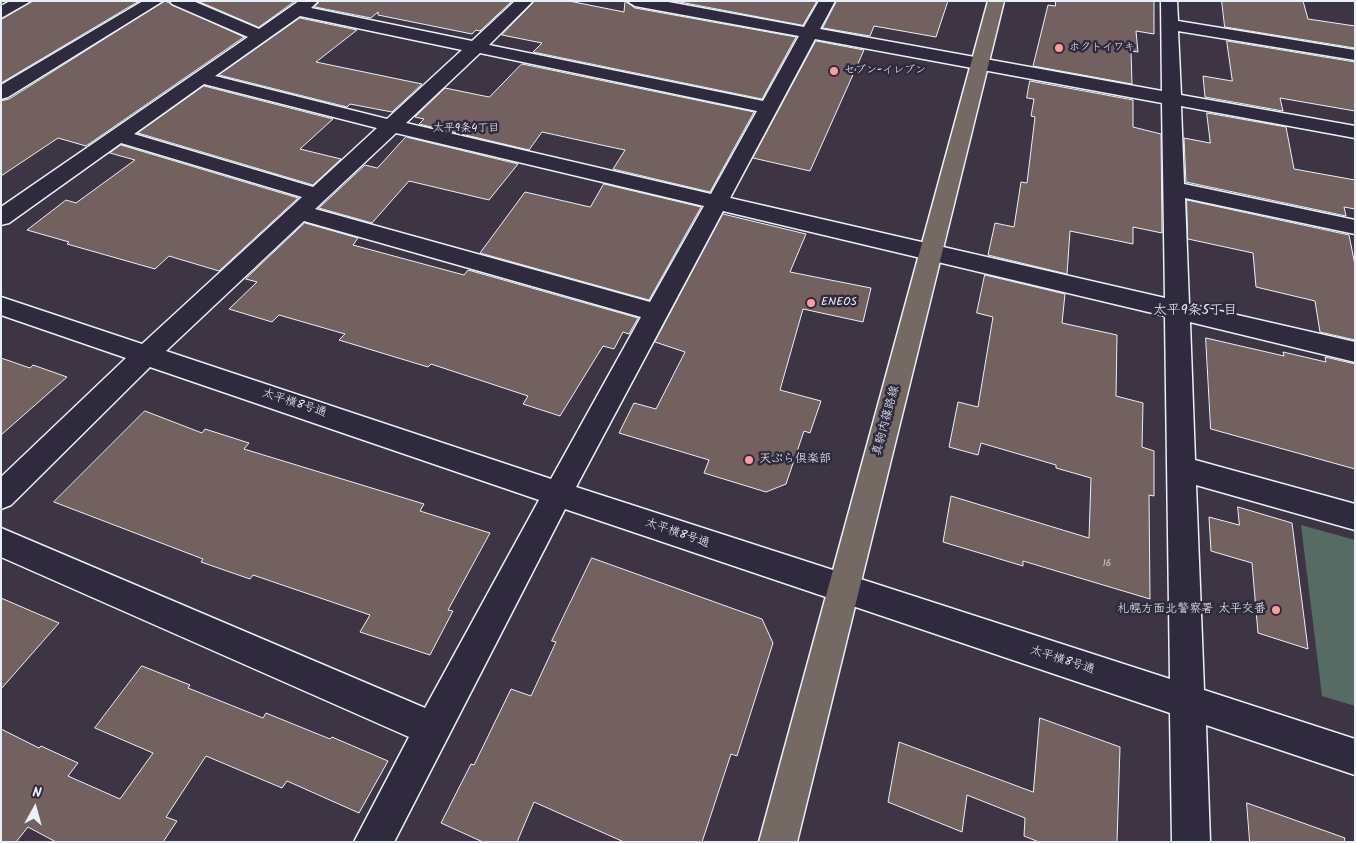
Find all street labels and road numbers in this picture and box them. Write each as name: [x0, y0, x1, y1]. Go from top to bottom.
street label: 真駒内篠路線: [871, 384, 903, 458]
street label: 太平横8号通: [260, 387, 328, 421]
street label: 太平横8号通: [643, 516, 711, 552]
street label: 太平横8号通: [1028, 644, 1096, 678]

